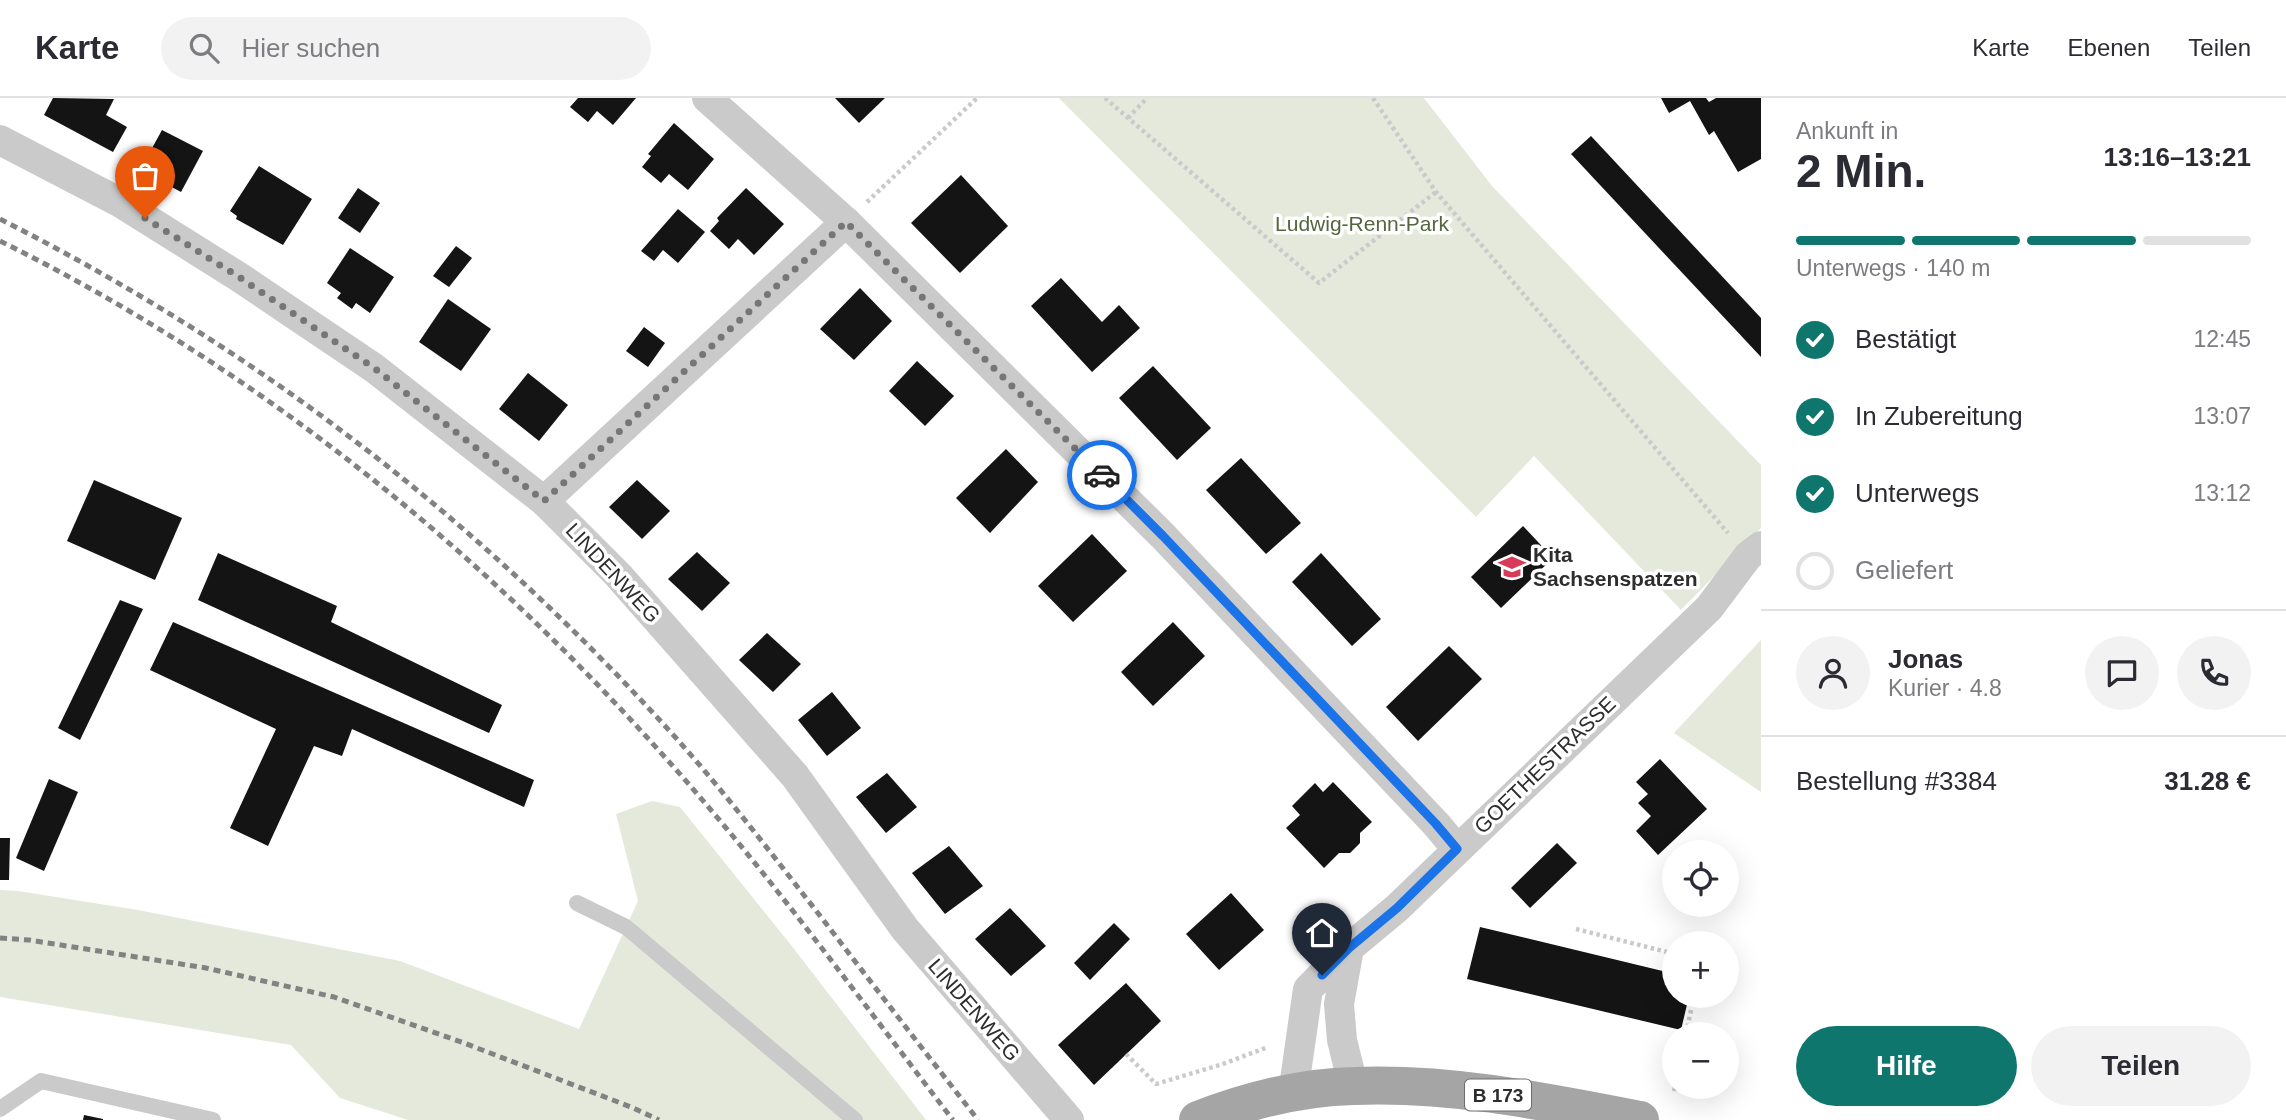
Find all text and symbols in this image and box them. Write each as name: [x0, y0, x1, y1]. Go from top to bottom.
search box: [161, 17, 651, 80]
text: Karte: [35, 29, 119, 66]
icon: search: [185, 29, 223, 67]
text: Hier suchen: [241, 33, 380, 63]
text: Karte: [1972, 34, 2030, 61]
text: Ebenen: [2068, 34, 2150, 61]
text: Teilen: [2188, 34, 2251, 61]
text: Ankunft in: [1796, 118, 1898, 144]
text: 13:16–13:21: [2104, 142, 2251, 172]
text: 2 Min.: [1796, 145, 1926, 197]
pin: [115, 146, 175, 218]
icon: bag: [126, 157, 164, 195]
park label: Ludwig-Renn-Park: [1275, 212, 1449, 235]
text: Unterwegs · 140 m: [1796, 255, 1990, 281]
icon: check: [1796, 321, 1834, 359]
text: Bestätigt: [1855, 324, 1956, 354]
text: 12:45: [2193, 326, 2251, 352]
icon: check: [1796, 398, 1834, 436]
text: In Zubereitung: [1855, 401, 2023, 431]
text: 13:07: [2193, 403, 2251, 429]
courier: [1067, 440, 1137, 510]
icon: car: [1083, 456, 1121, 494]
icon: check: [1796, 475, 1834, 513]
text: Unterwegs: [1855, 478, 1979, 508]
text: 13:12: [2193, 480, 2251, 506]
street label: LINDENWEG: [562, 518, 665, 627]
place label: Kita Sachsenspatzen: [1533, 543, 1698, 590]
school or university icon: Kita Sachsenspatzen: [1497, 552, 1527, 582]
text: Geliefert: [1855, 555, 1953, 585]
button: person: [1796, 636, 1870, 710]
button: chat: [2085, 636, 2159, 710]
button: phone: [2177, 636, 2251, 710]
text: Jonas: [1888, 644, 1963, 674]
text: Kurier · 4.8: [1888, 675, 2002, 701]
street label: GOETHESTRASSE: [1470, 692, 1620, 838]
text: Bestellung #3384: [1796, 766, 1997, 796]
text: 31.28 €: [2164, 766, 2251, 796]
map controls: [1662, 840, 1739, 1099]
button: locate: [1662, 840, 1739, 917]
pin: [1292, 903, 1352, 975]
icon: home: [1303, 914, 1341, 952]
button: +: [1662, 931, 1739, 1008]
street label: LINDENWEG: [924, 954, 1025, 1065]
button: −: [1662, 1022, 1739, 1099]
button: Hilfe: [1796, 1026, 2017, 1106]
button: Teilen: [2031, 1026, 2251, 1106]
road number: B 173: [1465, 1079, 1531, 1110]

